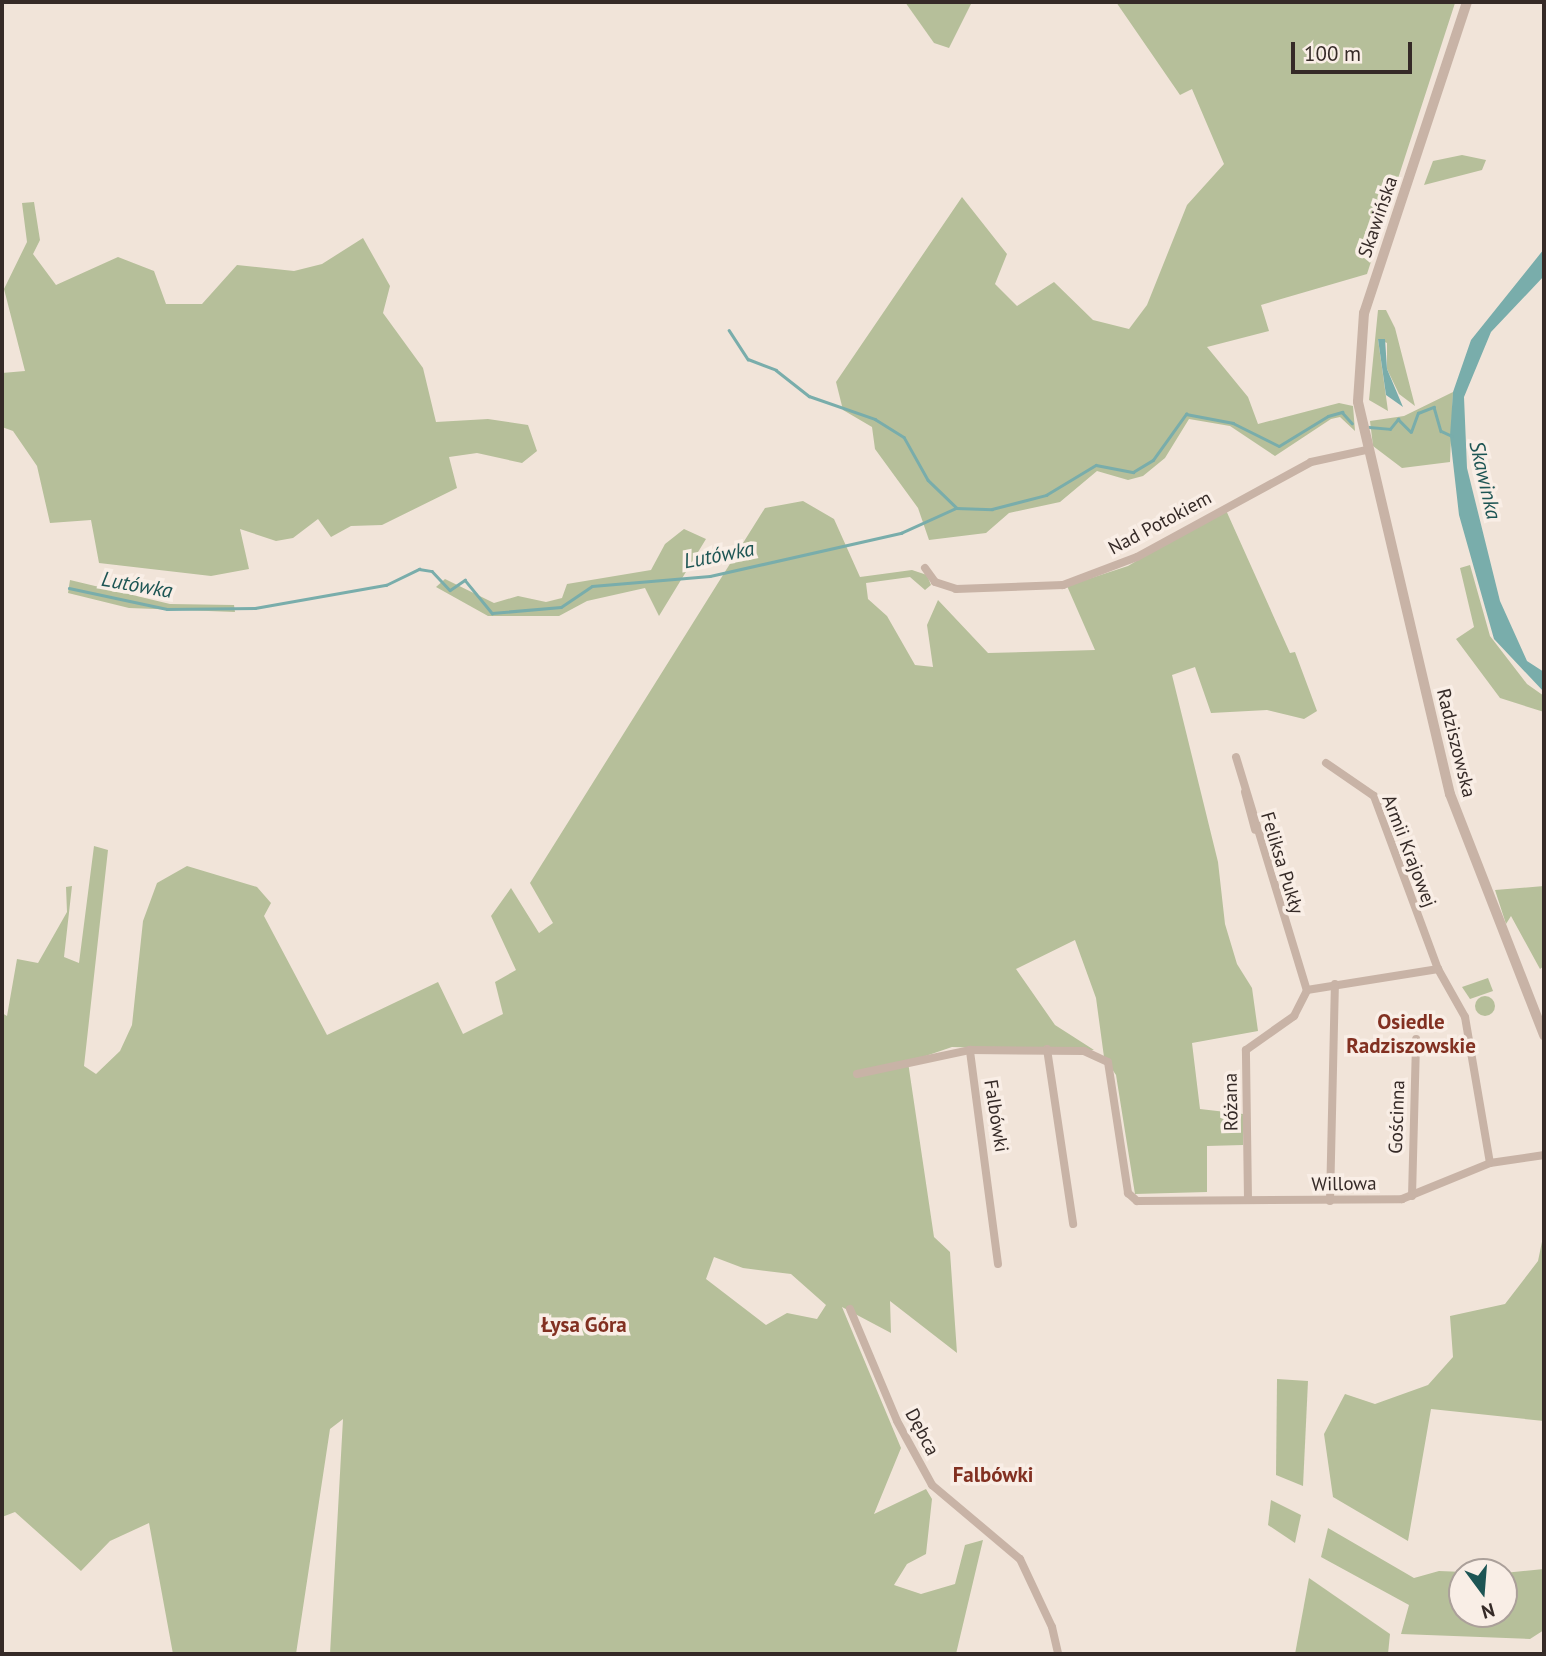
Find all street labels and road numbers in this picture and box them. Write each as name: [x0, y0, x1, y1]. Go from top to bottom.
street label: Skawińska: [1353, 173, 1403, 261]
street label: Nad Potokiem: [1105, 486, 1215, 560]
street label: Radziszowska: [1432, 686, 1480, 800]
street label: Armii Krajowej: [1377, 791, 1441, 911]
street label: Feliksa Pukły: [1256, 809, 1308, 917]
street label: Różana: [1219, 1073, 1243, 1131]
street label: Falbówki: [979, 1078, 1013, 1154]
street label: Gościnna: [1384, 1080, 1410, 1154]
street label: Willowa: [1311, 1172, 1377, 1196]
street label: Dębca: [900, 1404, 944, 1460]

